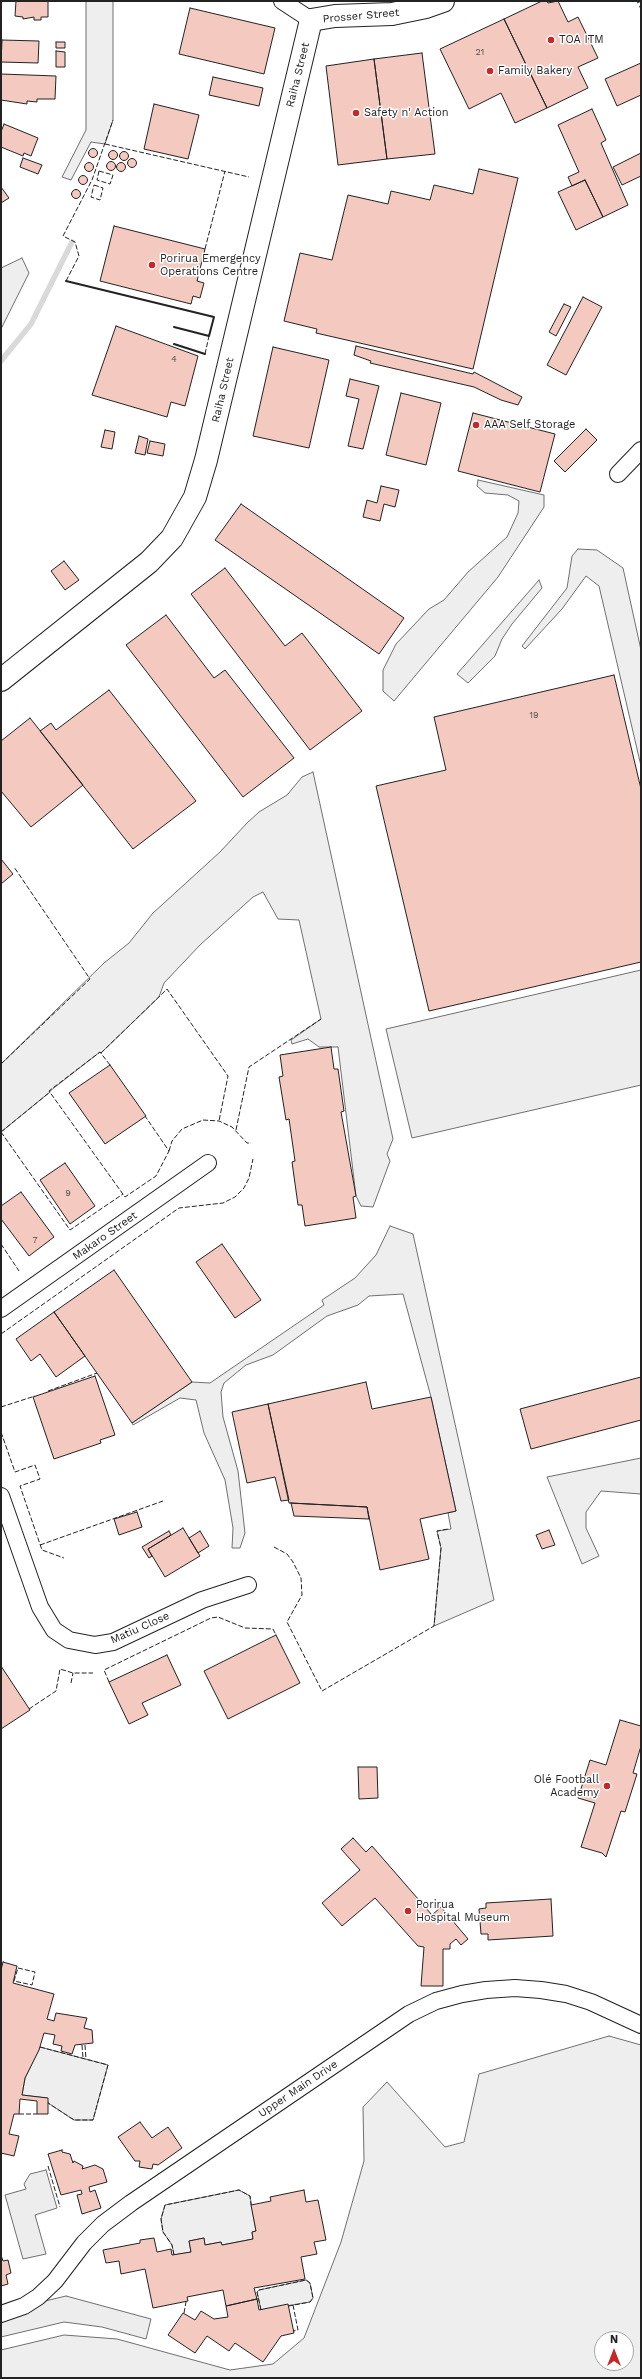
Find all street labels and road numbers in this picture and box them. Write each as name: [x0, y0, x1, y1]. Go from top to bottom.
street label: Prosser Street: [322, 6, 400, 26]
street label: Raiha Street: [284, 41, 312, 109]
street label: Raiha Street: [209, 356, 237, 424]
street label: Makaro Street: [70, 1209, 140, 1263]
street label: Matiu Close: [109, 1609, 171, 1647]
street label: Upper Main Drive: [256, 2058, 340, 2120]

